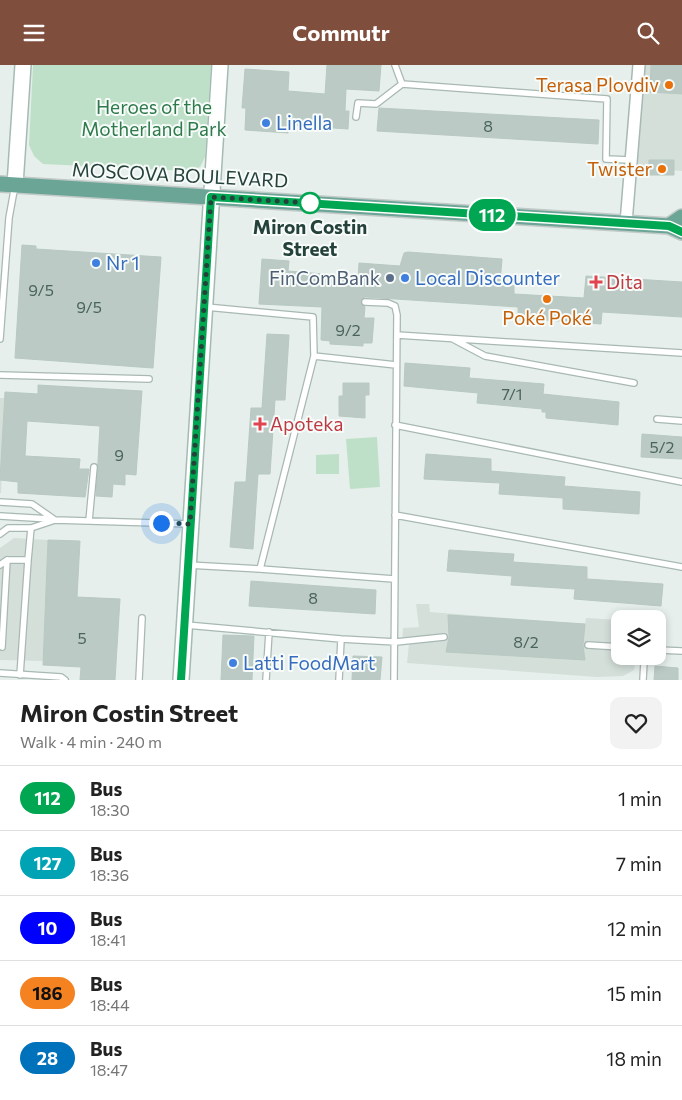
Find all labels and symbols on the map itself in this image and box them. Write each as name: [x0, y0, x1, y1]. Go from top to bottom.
place label: Terasa Plovdiv: [536, 73, 659, 96]
marker: Terasa Plovdiv: [663, 79, 675, 91]
park label: Heroes of the Motherland Park: [81, 95, 227, 140]
place label: Linella: [276, 111, 332, 134]
house number: 8: [483, 116, 493, 135]
marker: Linella: [260, 117, 272, 129]
street label: MOSCOVA BOULEVARD: [71, 157, 289, 192]
place label: Twister: [587, 157, 652, 180]
marker: Twister: [656, 163, 668, 175]
marker: Miron Costin Street: [299, 192, 321, 214]
line badge: 112: [463, 199, 521, 231]
place label: Miron Costin Street: [253, 215, 367, 260]
place label: Nr 1: [106, 251, 140, 274]
marker: Nr 1: [90, 257, 102, 269]
place label: FinComBank: [269, 266, 380, 289]
place label: Local Discounter: [415, 266, 560, 289]
place label: Dita: [606, 270, 643, 293]
marker: FinComBank: [384, 272, 396, 284]
marker: Local Discounter: [399, 272, 411, 284]
marker: Dita: [590, 276, 602, 288]
house number: 9/5: [28, 280, 54, 299]
marker: Poké Poké: [541, 293, 553, 305]
house number: 9/5: [76, 297, 102, 316]
place label: Poké Poké: [502, 306, 592, 329]
house number: 9/2: [335, 320, 361, 339]
house number: 7/1: [501, 384, 523, 403]
place label: Apoteka: [270, 412, 343, 435]
marker: Apoteka: [254, 418, 266, 430]
house number: 5/2: [650, 437, 675, 456]
house number: 9: [114, 445, 124, 464]
your location: [149, 511, 174, 536]
house number: 8: [308, 588, 318, 607]
house number: 5: [77, 628, 87, 647]
house number: 8/2: [513, 632, 539, 651]
place label: Latti FoodMart: [243, 651, 376, 674]
marker: Latti FoodMart: [227, 657, 239, 669]

